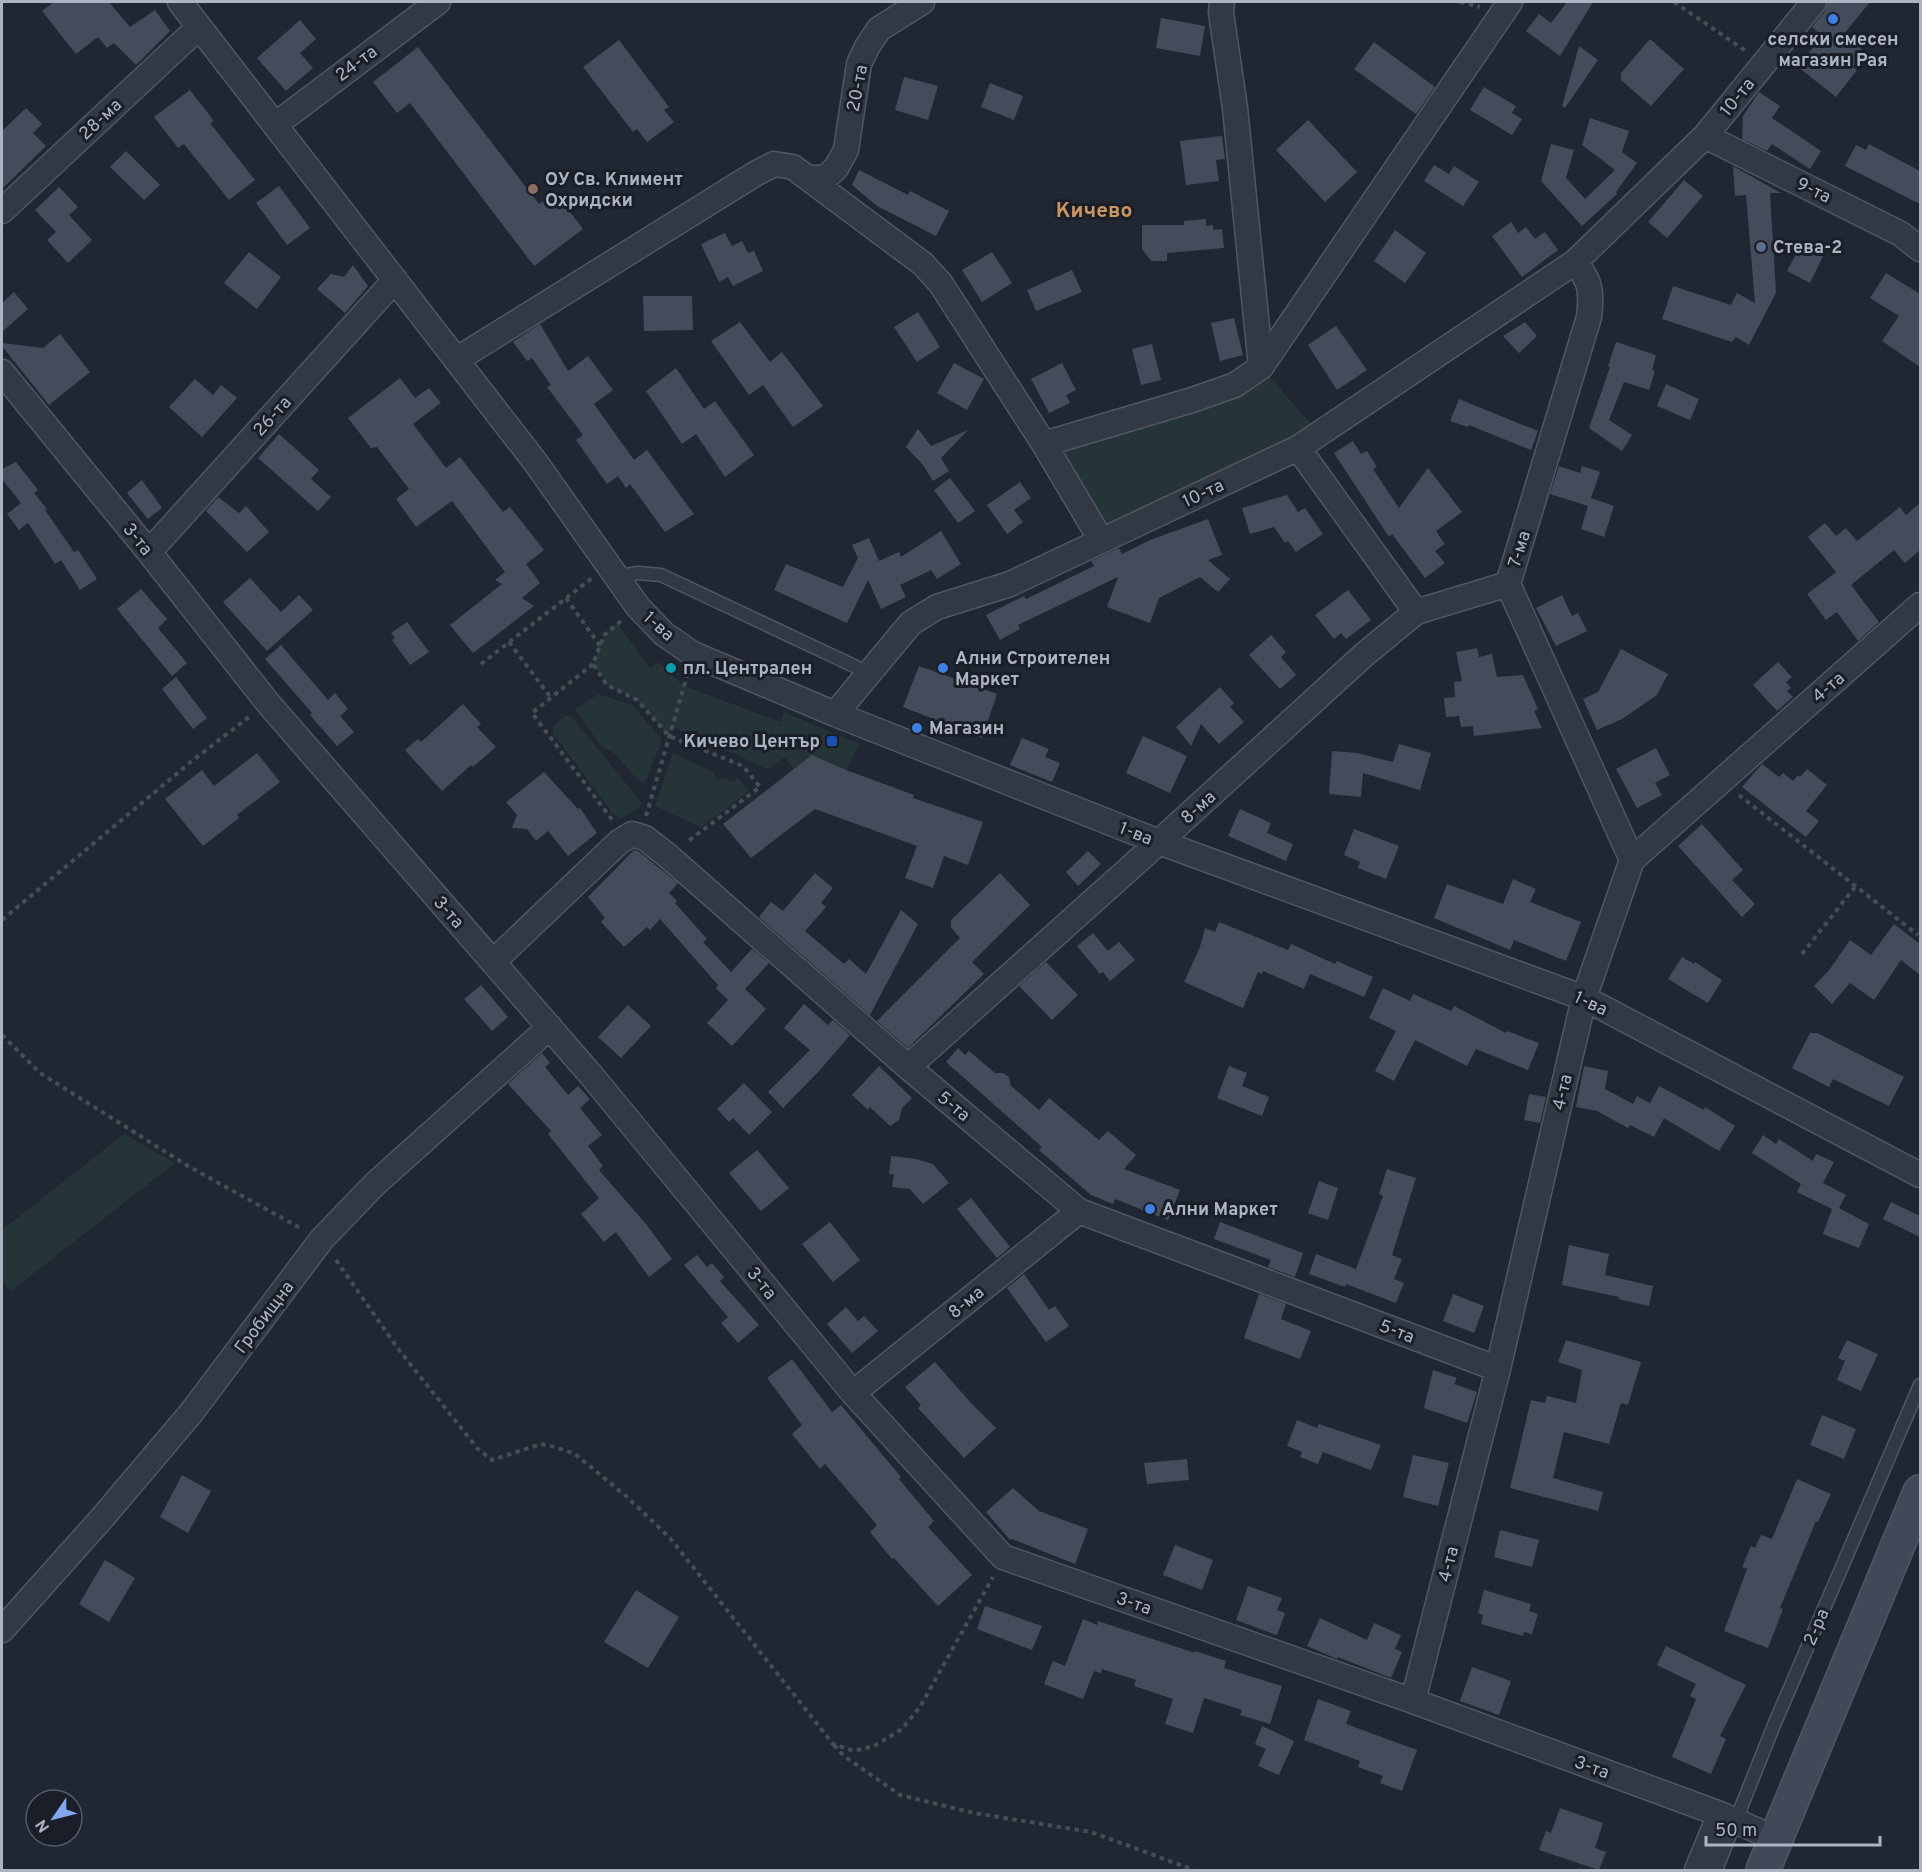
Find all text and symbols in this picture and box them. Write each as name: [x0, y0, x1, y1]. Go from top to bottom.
marker: селски смесен магазин Рая: [1826, 12, 1840, 26]
place label: селски смесен магазин Рая: [1768, 29, 1898, 73]
street label: 24-та: [331, 41, 383, 87]
street label: 20-та: [843, 63, 874, 114]
street label: 10-та: [1716, 74, 1761, 122]
street label: 28-ма: [75, 94, 127, 146]
place label: ОУ Св. Климент Охридски: [545, 169, 683, 213]
street label: 9-та: [1792, 173, 1834, 209]
marker: ОУ Св. Климент Охридски: [526, 182, 540, 196]
district label: Кичево: [1056, 198, 1132, 225]
place label: Стева-2: [1773, 237, 1842, 260]
marker: Стева-2: [1754, 240, 1768, 254]
street label: 26-та: [249, 392, 297, 442]
street label: 10-та: [1179, 475, 1228, 514]
street label: 3-та: [117, 519, 157, 561]
street label: 7-ма: [1504, 528, 1537, 571]
street label: 1-ва: [638, 607, 678, 647]
place label: Ални Строителен Маркет: [955, 648, 1110, 692]
place label: пл. Централен: [683, 658, 812, 681]
marker: пл. Централен: [664, 661, 678, 675]
marker: Ални Строителен Маркет: [936, 661, 950, 675]
street label: 4-та: [1808, 668, 1850, 709]
place label: Магазин: [929, 718, 1004, 741]
marker: Магазин: [910, 721, 924, 735]
place label: Кичево Център: [683, 731, 820, 754]
marker: Кичево Център: [825, 734, 839, 748]
street label: 8-ма: [1177, 786, 1221, 830]
street label: 1-ва: [1115, 817, 1156, 851]
street label: 3-та: [428, 892, 468, 934]
street label: 1-ва: [1570, 987, 1611, 1022]
street label: 4-та: [1548, 1072, 1579, 1112]
street label: 5-та: [932, 1087, 974, 1128]
place label: Ални Маркет: [1162, 1199, 1278, 1222]
marker: Ални Маркет: [1143, 1202, 1157, 1216]
street label: 3-та: [741, 1263, 781, 1305]
street label: Гробищна: [230, 1277, 300, 1359]
street label: 8-ма: [944, 1282, 990, 1325]
street label: 5-та: [1376, 1315, 1417, 1350]
street label: 4-та: [1434, 1544, 1465, 1585]
street label: 3-та: [1113, 1588, 1154, 1621]
street label: 2-ра: [1799, 1606, 1835, 1650]
street label: 3-та: [1571, 1752, 1612, 1785]
north arrow: [24, 1788, 84, 1848]
scale bar: [1706, 1809, 1880, 1847]
text: N: [32, 1815, 55, 1836]
text: 50 m: [1715, 1820, 1757, 1843]

